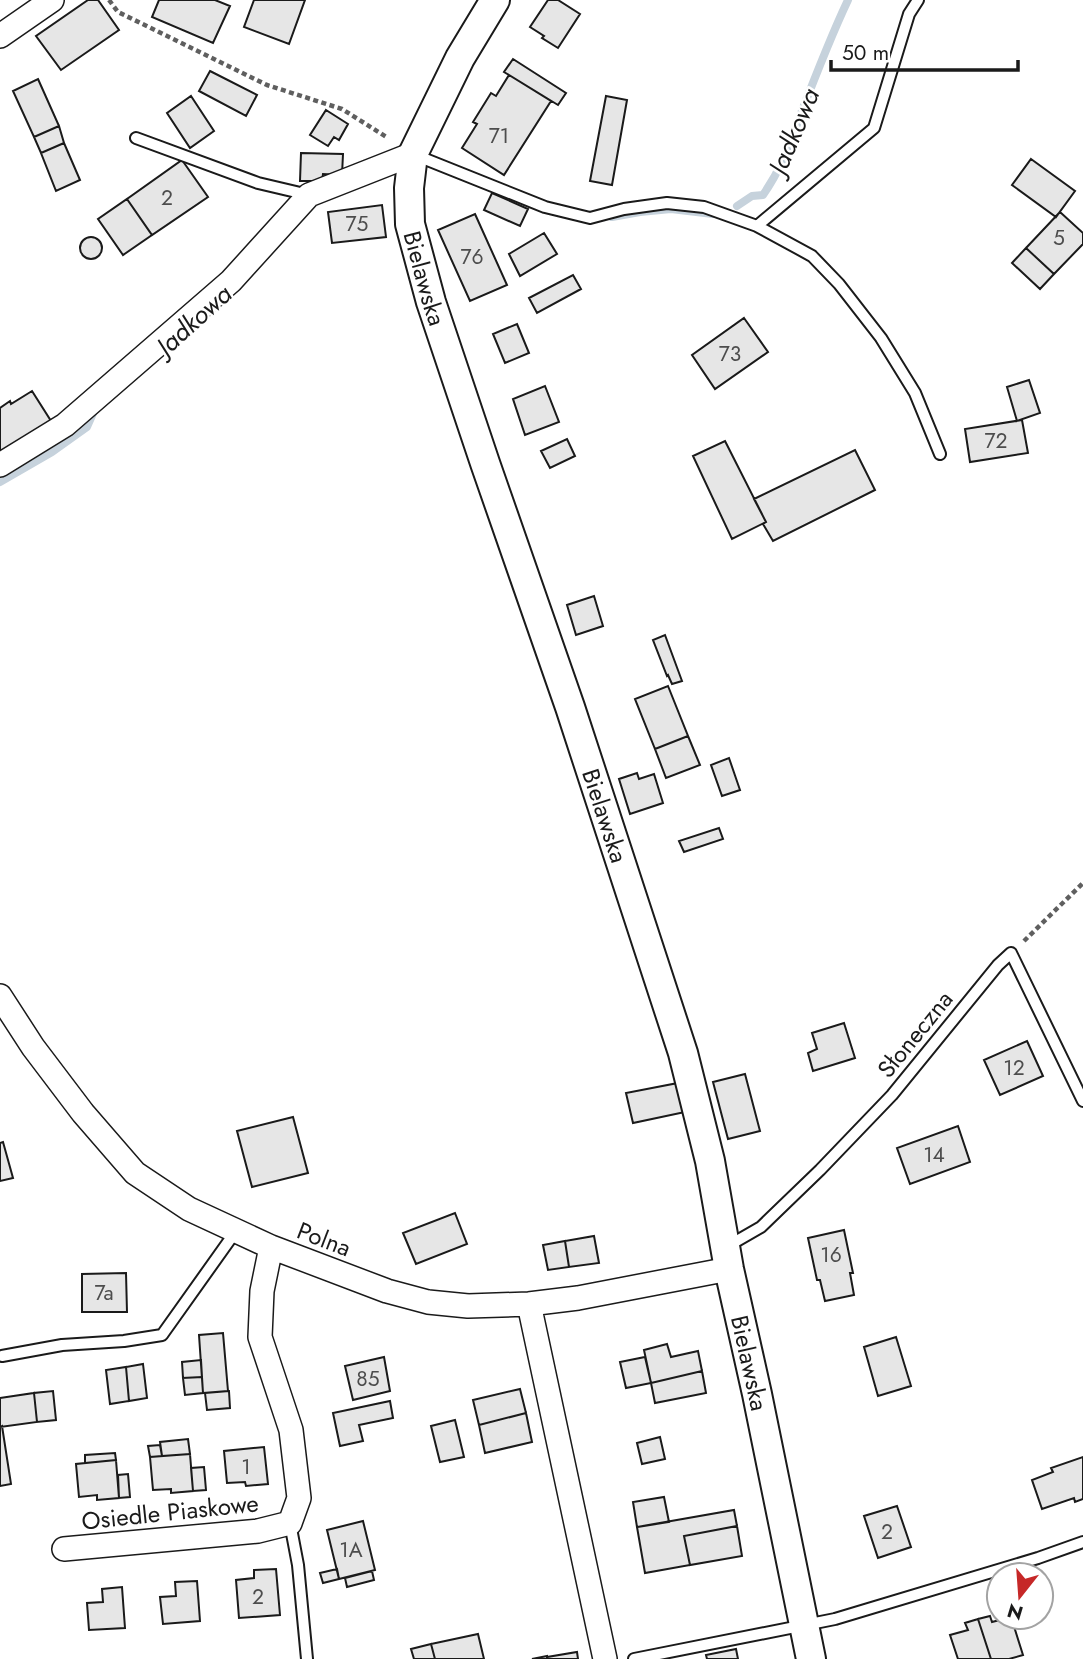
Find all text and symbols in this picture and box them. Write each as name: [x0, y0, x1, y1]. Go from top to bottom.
scale bar: [831, 28, 1018, 72]
text: 50 m: [842, 38, 889, 68]
water label: Jadkowa: [757, 81, 829, 185]
house number: 71: [489, 121, 509, 151]
house number: 2: [161, 183, 173, 213]
house number: 75: [346, 209, 368, 239]
house number: 5: [1053, 223, 1065, 253]
street label: Bielawska: [395, 227, 455, 330]
house number: 76: [460, 242, 484, 272]
water label: Jadkowa: [144, 275, 241, 368]
house number: 73: [719, 339, 741, 369]
house number: 72: [985, 426, 1007, 456]
street label: Bielawska: [574, 764, 637, 867]
street label: Słoneczna: [869, 983, 961, 1085]
house number: 12: [1003, 1053, 1025, 1083]
house number: 14: [923, 1140, 945, 1170]
street label: Polna: [292, 1213, 356, 1265]
house number: 16: [820, 1240, 842, 1270]
house number: 7a: [94, 1278, 114, 1308]
street label: Bielawska: [722, 1312, 777, 1414]
house number: 85: [356, 1364, 380, 1394]
house number: 1: [241, 1452, 251, 1482]
street label: Osiedle Piaskowe: [80, 1485, 260, 1539]
house number: 2: [881, 1517, 893, 1547]
house number: 1A: [339, 1535, 363, 1565]
north arrow: [985, 1561, 1055, 1631]
house number: 2: [252, 1582, 264, 1612]
text: N: [1004, 1597, 1026, 1627]

